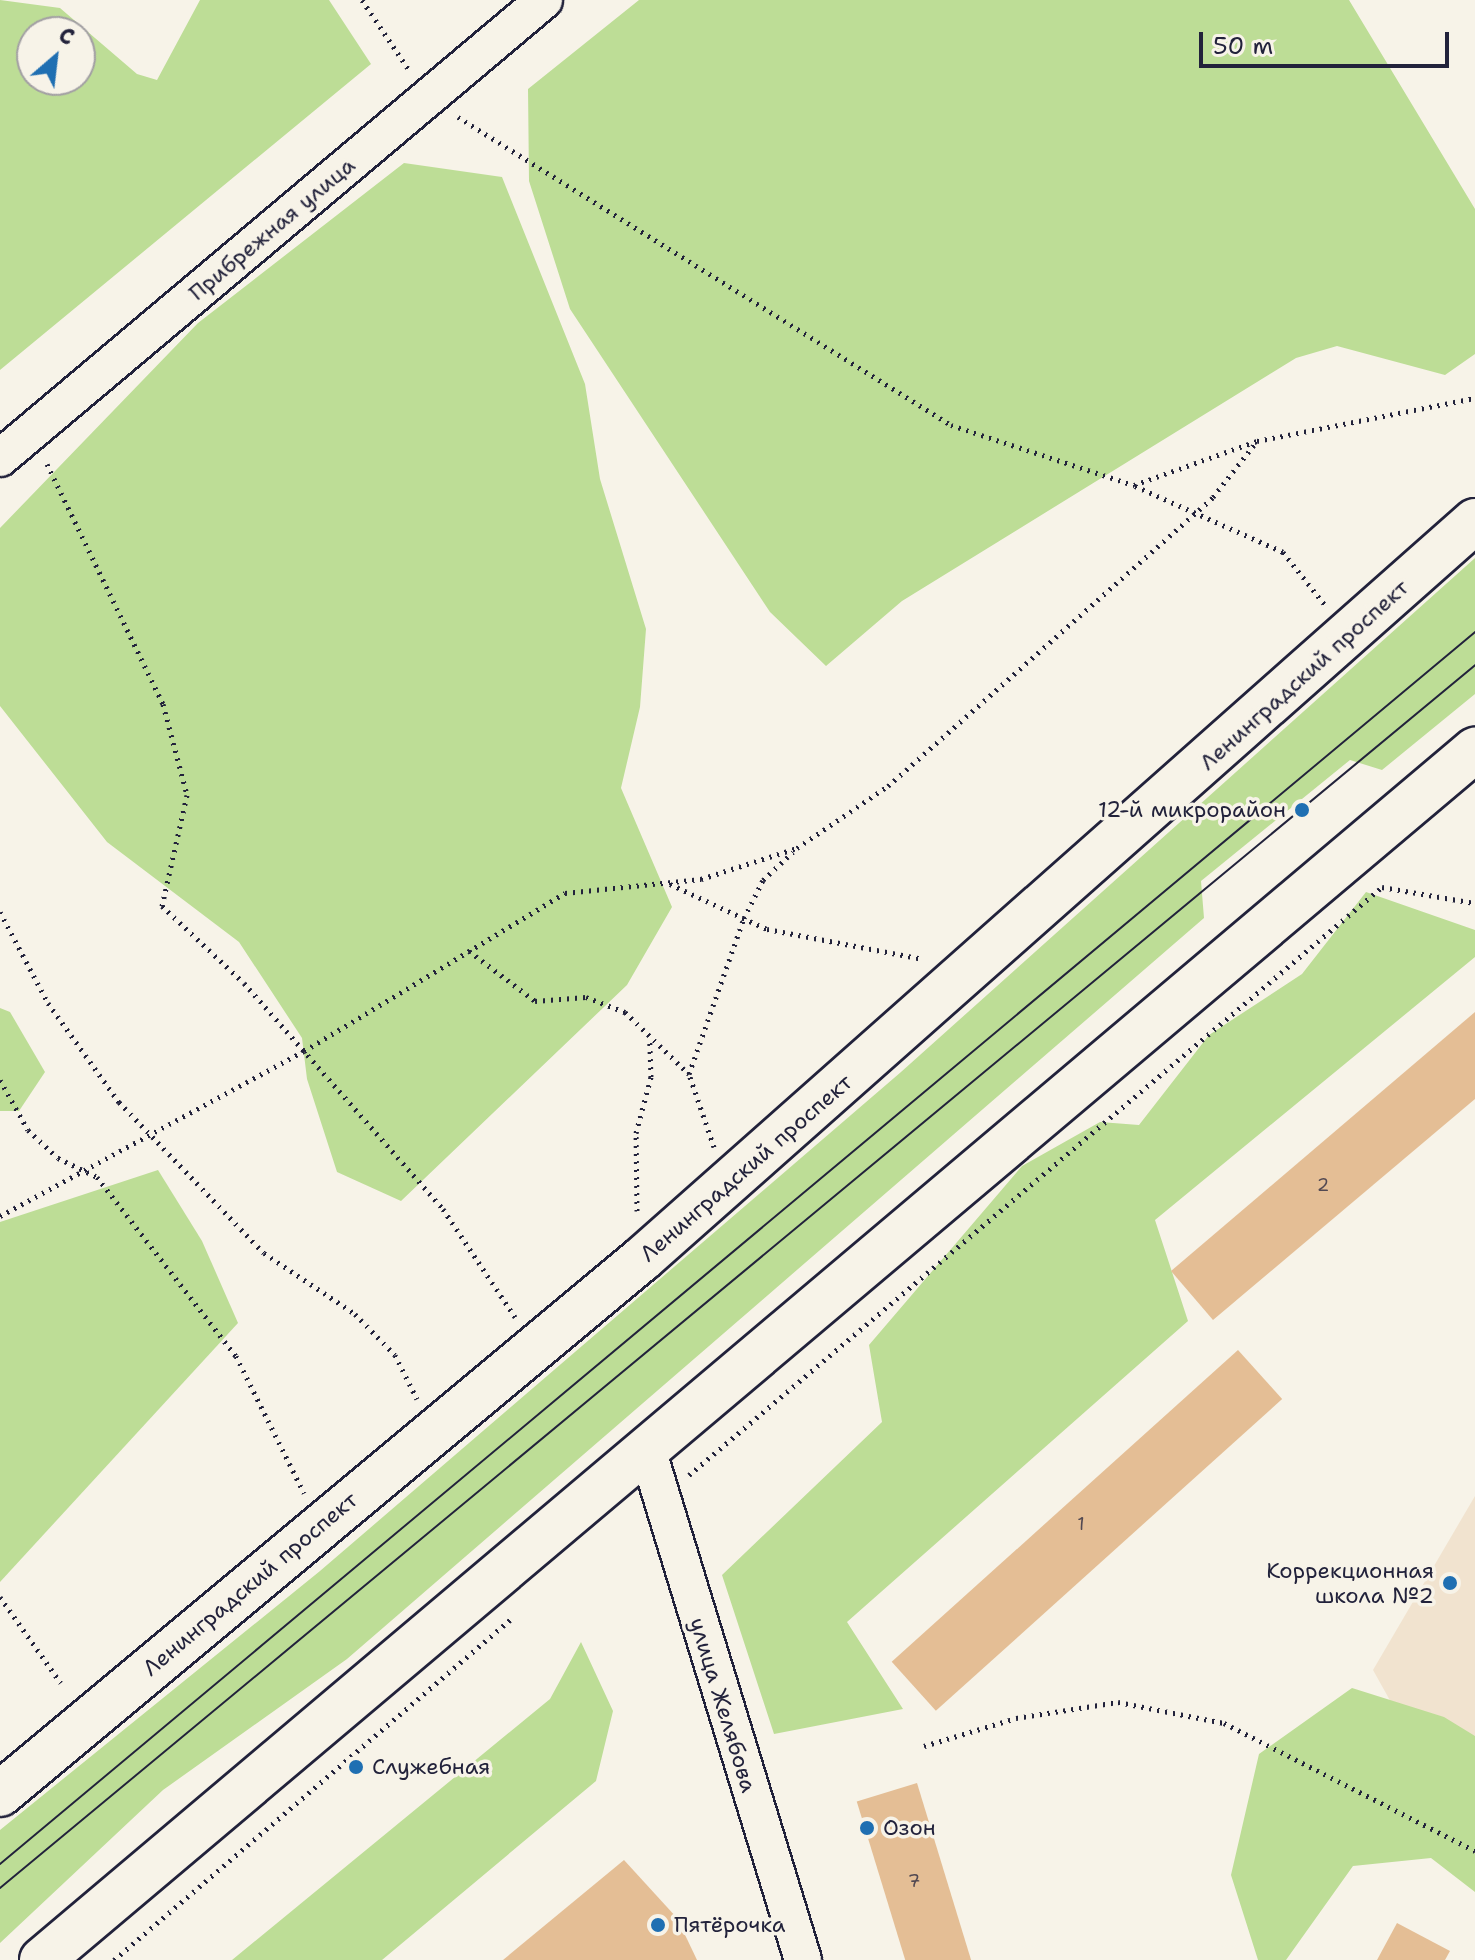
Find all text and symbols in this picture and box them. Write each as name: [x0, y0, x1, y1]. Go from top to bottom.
north arrow: [16, 16, 96, 96]
scale bar: [1203, 16, 1453, 66]
text: С: [54, 20, 79, 52]
text: 50 m: [1213, 30, 1273, 62]
street label: Прибрежная улица: [184, 152, 360, 306]
street label: Ленинградский проспект: [1194, 574, 1414, 776]
place label: 12-й микрорайон: [1098, 797, 1286, 823]
marker: 12-й микрорайон: [1293, 801, 1311, 819]
street label: Ленинградский проспект: [635, 1069, 857, 1267]
house number: 2: [1317, 1174, 1329, 1196]
street label: Ленинградский проспект: [137, 1487, 363, 1681]
house number: 1: [1077, 1513, 1085, 1535]
place label: Коррекционная школа №2: [1266, 1557, 1434, 1608]
marker: Коррекционная школа №2: [1441, 1574, 1459, 1592]
street label: улица Желябова: [684, 1614, 762, 1796]
place label: Служебная: [372, 1754, 490, 1780]
marker: Служебная: [347, 1758, 365, 1776]
place label: Озон: [883, 1815, 936, 1841]
marker: Озон: [858, 1819, 876, 1837]
house number: 7: [908, 1870, 920, 1892]
place label: Пятёрочка: [674, 1912, 785, 1938]
marker: Пятёрочка: [649, 1916, 667, 1934]

